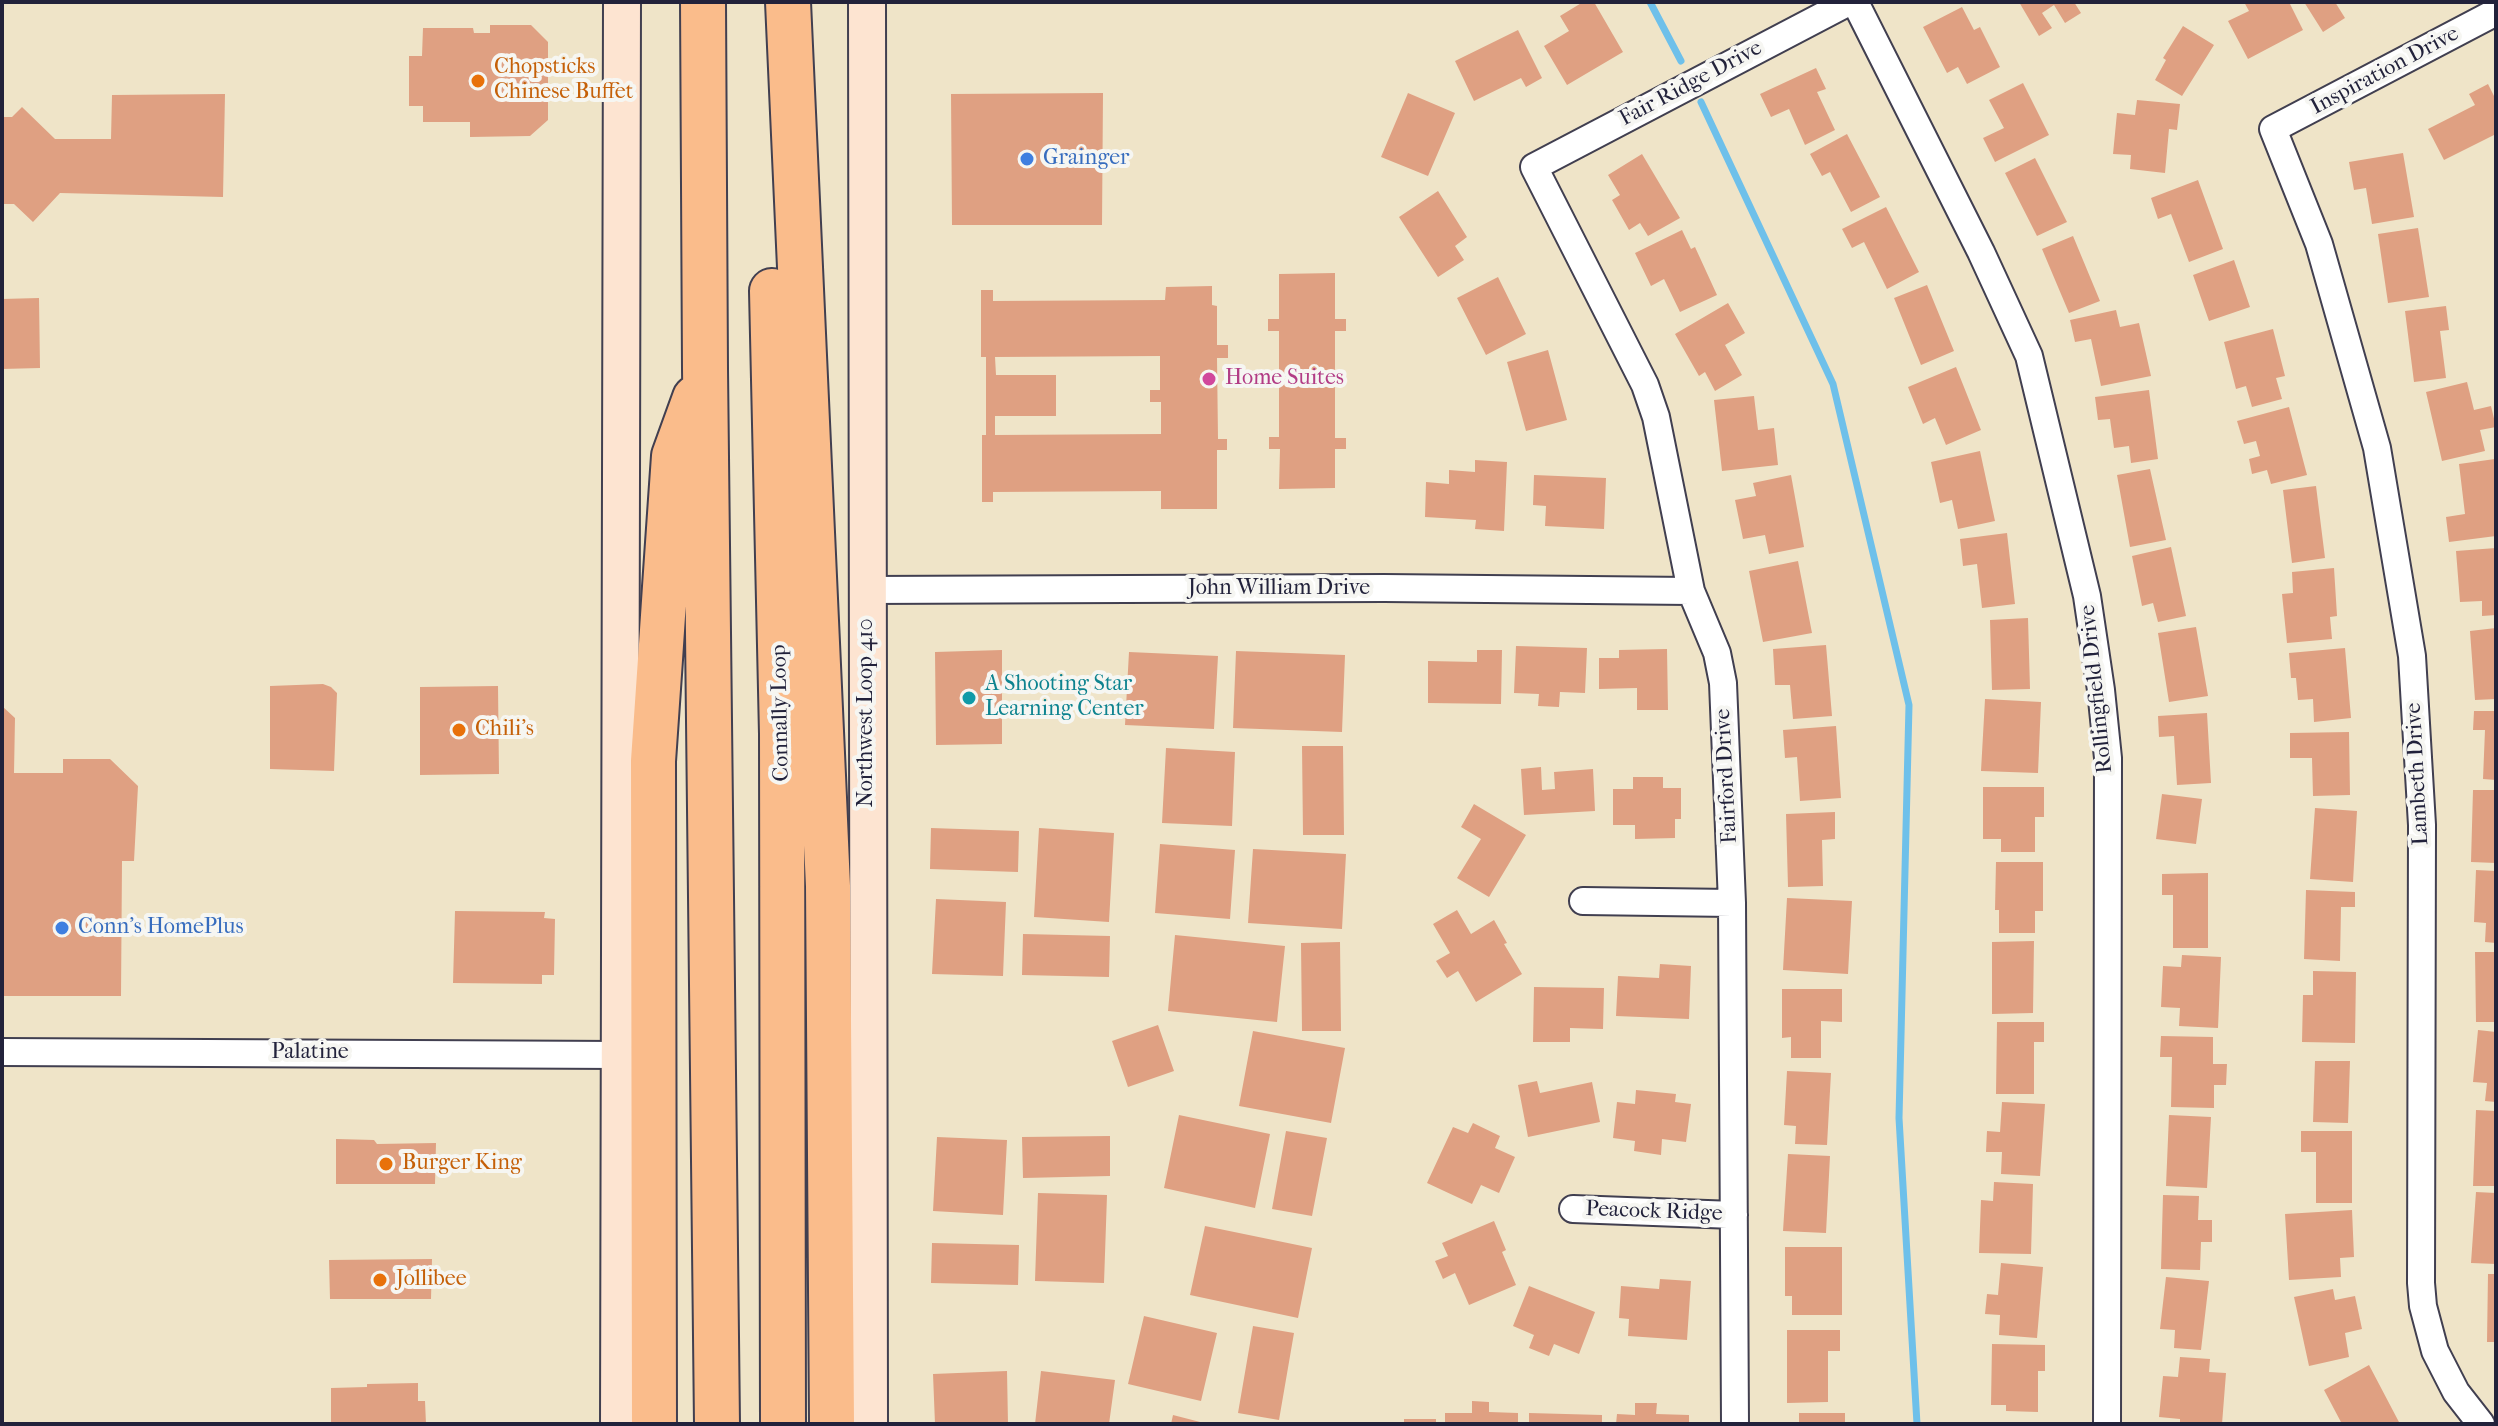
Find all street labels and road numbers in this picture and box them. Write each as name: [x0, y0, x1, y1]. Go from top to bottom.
street label: Inspiration Drive: [2307, 21, 2463, 121]
street label: Fair Ridge Drive: [1615, 35, 1767, 133]
street label: John William Drive: [1188, 576, 1370, 602]
street label: Rollingfield Drive: [2075, 603, 2119, 775]
street label: Northwest Loop 410: [854, 618, 880, 808]
street label: Connally Loop: [767, 644, 795, 782]
street label: Lambeth Drive: [2401, 702, 2435, 846]
street label: Fairford Drive: [1710, 708, 1744, 844]
street label: Palatine: [271, 1040, 349, 1066]
street label: Peacock Ridge: [1585, 1196, 1723, 1228]

